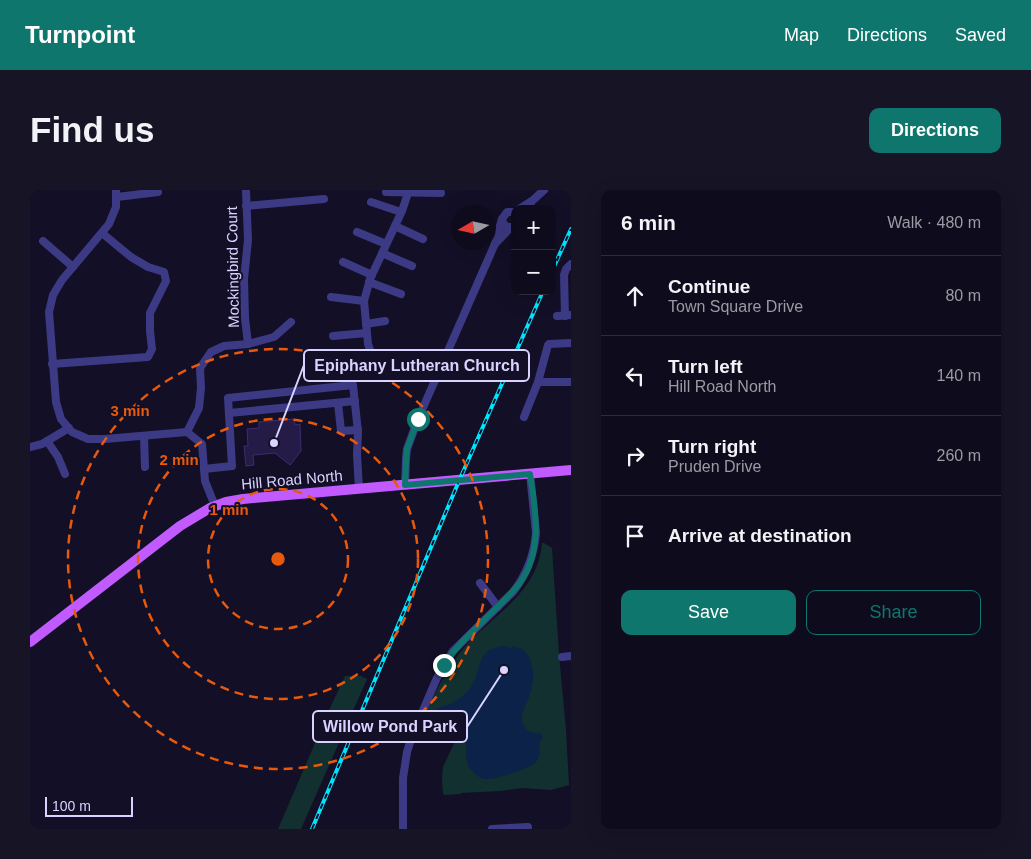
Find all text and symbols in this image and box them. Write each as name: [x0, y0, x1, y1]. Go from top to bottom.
text: Turnpoint: [25, 21, 135, 48]
text: Map: [784, 25, 819, 45]
text: Directions: [847, 25, 927, 45]
text: Saved: [955, 25, 1006, 45]
button: Directions: [869, 108, 1001, 153]
text: Find us: [30, 110, 154, 149]
street label: Mockingbird Court: [223, 205, 242, 328]
north arrow: [451, 205, 496, 250]
map controls: [511, 205, 556, 295]
button: +: [511, 205, 556, 250]
text: 6 min: [621, 211, 676, 234]
text: Walk · 480 m: [887, 214, 981, 231]
button: −: [511, 250, 556, 295]
text: Continue: [668, 276, 750, 297]
icon: ahead: [621, 282, 649, 310]
text: 80 m: [945, 287, 981, 304]
text: Town Square Drive: [668, 298, 803, 315]
callout: Epiphany Lutheran Church: [304, 350, 529, 381]
text: Turn left: [668, 356, 743, 377]
text: Epiphany Lutheran Church: [314, 357, 520, 374]
icon: left: [621, 362, 649, 390]
text: 140 m: [937, 367, 981, 384]
text: Hill Road North: [668, 378, 776, 395]
text: 3 min: [110, 402, 150, 419]
route start: [407, 408, 430, 431]
text: Turn right: [668, 436, 756, 457]
icon: right: [621, 442, 649, 470]
text: 260 m: [937, 447, 981, 464]
text: 2 min: [159, 451, 199, 468]
text: Pruden Drive: [668, 458, 761, 475]
street label: Hill Road North: [241, 467, 343, 492]
text: 1 min: [209, 501, 249, 518]
icon: arrive: [621, 522, 649, 550]
text: Arrive at destination: [668, 525, 852, 546]
centre of rings: [269, 550, 287, 568]
button: Save: [621, 590, 796, 635]
button: Share: [806, 590, 981, 635]
route end: [433, 654, 456, 677]
callout: Willow Pond Park: [313, 711, 467, 742]
text: Willow Pond Park: [323, 718, 457, 735]
scale bar: [45, 794, 132, 817]
text: 100 m: [52, 798, 91, 814]

